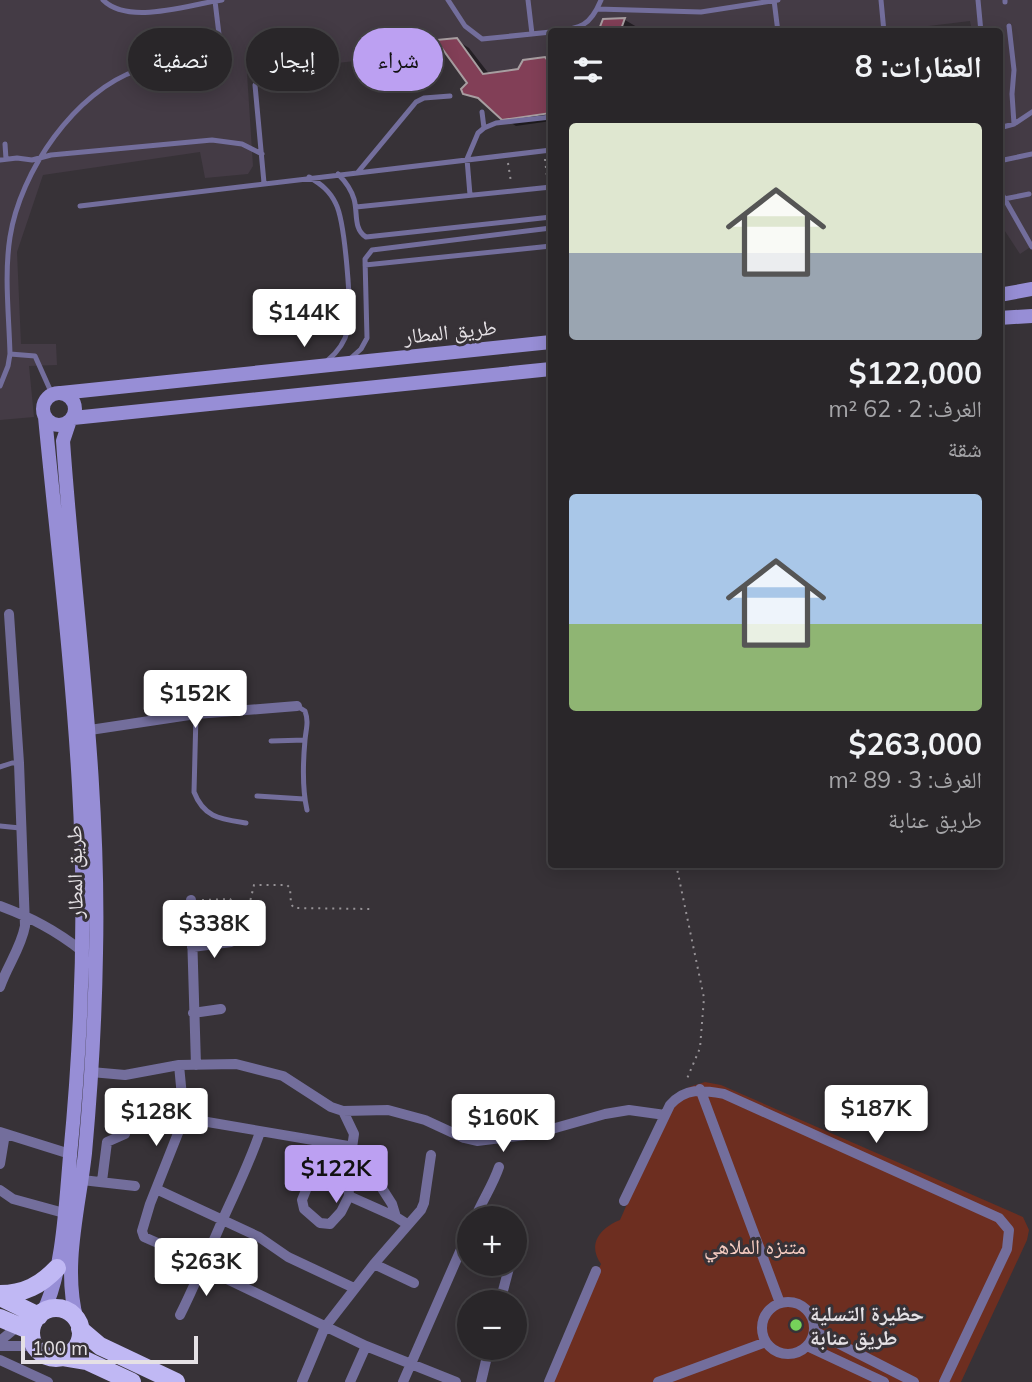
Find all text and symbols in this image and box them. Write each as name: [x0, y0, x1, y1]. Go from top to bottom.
chip: تصفية: [128, 28, 232, 91]
chip: إيجار: [246, 28, 339, 91]
chip: شراء: [353, 28, 443, 91]
text: العقارات: 8: [855, 47, 982, 85]
icon: filters: [569, 51, 607, 89]
icon: home: [713, 169, 839, 295]
pin: $144K: [255, 290, 353, 349]
text: $144K: [269, 297, 339, 326]
street label: طريق المطار: [401, 313, 498, 350]
text: $122,000: [849, 354, 982, 392]
text: الغرف: 2 · 62 m²: [828, 394, 982, 423]
text: شقة: [948, 434, 982, 463]
icon: home: [713, 540, 839, 666]
pin: $152K: [146, 670, 244, 730]
text: $152K: [160, 678, 230, 707]
text: $263,000: [849, 725, 982, 763]
text: الغرف: 3 · 89 m²: [828, 765, 982, 794]
text: طريق عنابة: [888, 805, 982, 834]
street label: طريق المطار: [60, 825, 89, 920]
pin: $338K: [165, 900, 263, 960]
text: $338K: [179, 908, 249, 937]
pin: $187K: [827, 1086, 925, 1145]
pin: $128K: [107, 1088, 205, 1148]
text: $187K: [841, 1093, 911, 1122]
pin: $160K: [454, 1094, 552, 1154]
text: $128K: [121, 1096, 191, 1125]
text: $160K: [468, 1102, 538, 1131]
pin: $122K: [287, 1146, 385, 1205]
text: $122K: [301, 1153, 371, 1182]
map controls: [457, 1206, 527, 1360]
button: +: [457, 1206, 527, 1276]
park label: متنزه الملاهي: [704, 1233, 806, 1263]
pin: $263K: [157, 1238, 255, 1298]
text: $263K: [171, 1246, 241, 1275]
button: −: [457, 1290, 527, 1360]
place label: حظيرة التسلية طريق عنابة: [810, 1300, 924, 1351]
marker: حظيرة التسلية طريق عنابة: [788, 1317, 804, 1333]
scale bar: [21, 1333, 198, 1365]
text: 100 m: [32, 1336, 88, 1360]

